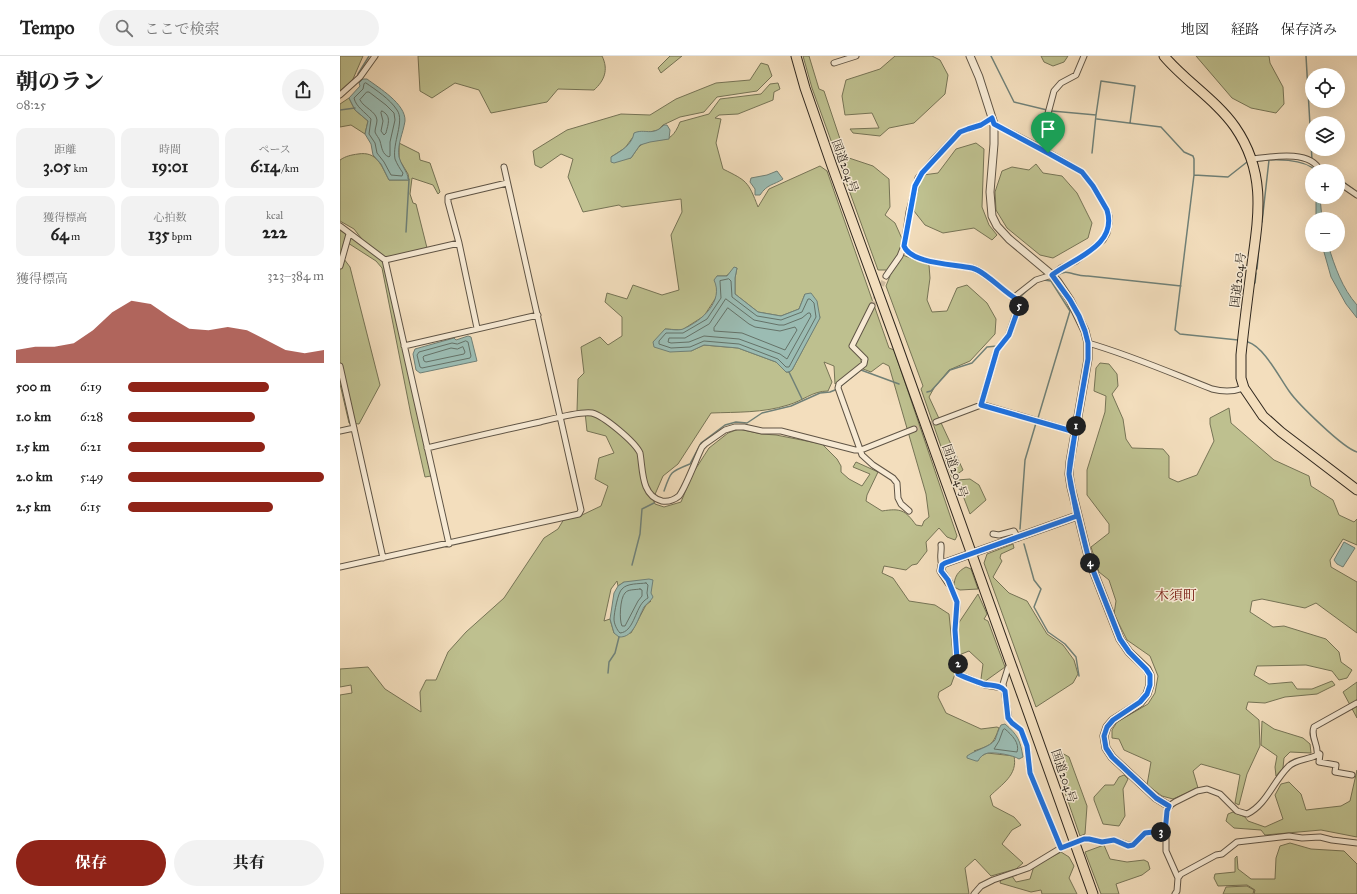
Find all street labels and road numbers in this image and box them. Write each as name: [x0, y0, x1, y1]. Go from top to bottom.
street label: 国道204号: [829, 137, 861, 195]
street label: 国道204号: [1228, 252, 1248, 308]
street label: 国道204号: [939, 442, 971, 500]
street label: 国道204号: [1048, 747, 1080, 805]

